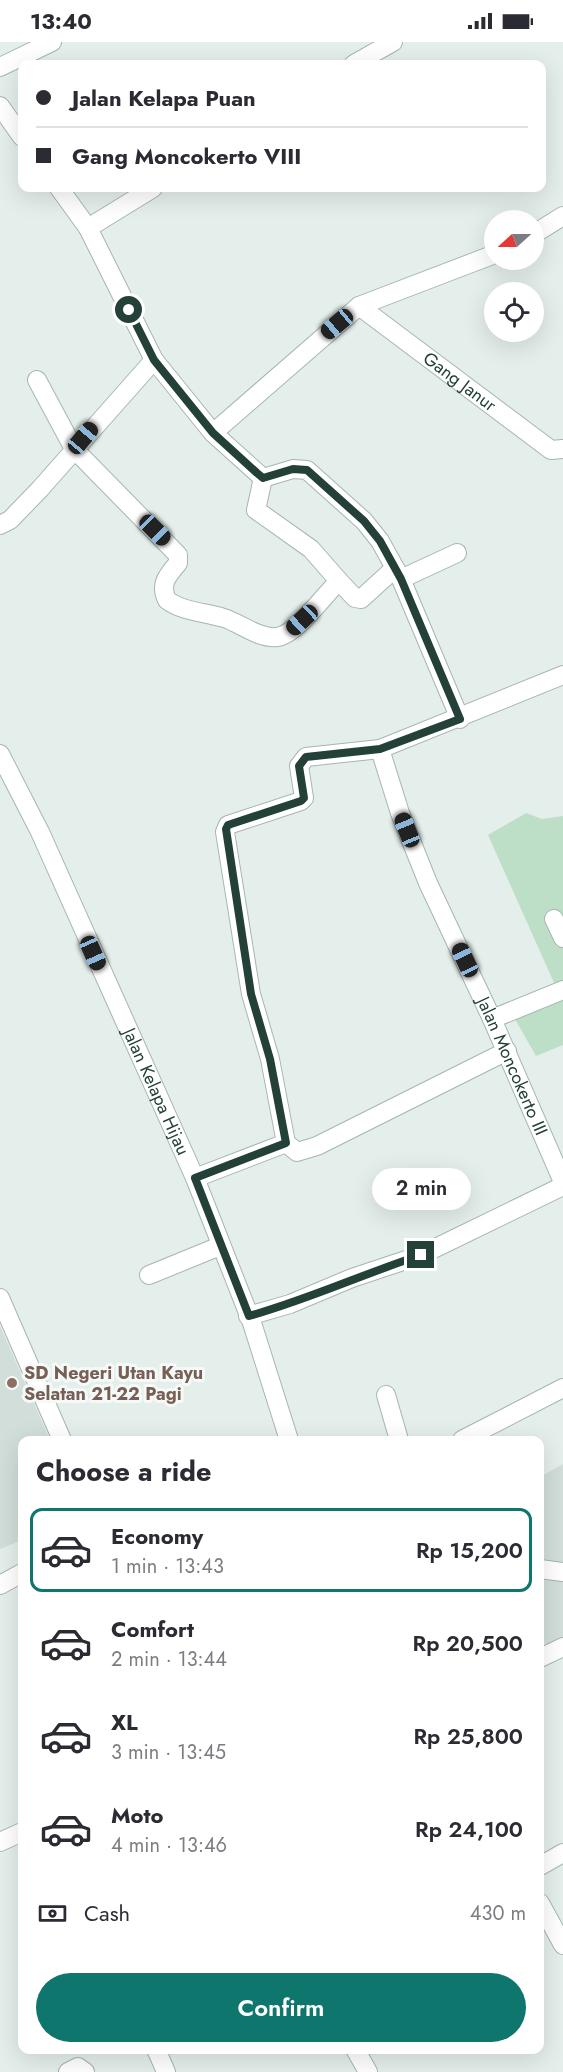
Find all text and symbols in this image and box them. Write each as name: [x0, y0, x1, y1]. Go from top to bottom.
text: 13:40: [30, 5, 92, 37]
text: Jalan Kelapa Puan: [72, 82, 256, 114]
text: Gang Moncokerto VIII: [72, 140, 301, 172]
north arrow: [484, 210, 544, 270]
map controls: [484, 210, 544, 342]
button: locate: [484, 282, 544, 342]
route start: [115, 296, 142, 323]
car: [317, 306, 357, 342]
street label: Gang Janur: [418, 345, 503, 418]
car: [65, 418, 101, 458]
car: [136, 511, 174, 549]
car: [283, 601, 321, 639]
car: [392, 810, 422, 850]
car: [77, 933, 109, 973]
car: [449, 940, 481, 980]
street label: Jalan Moncokerto III: [469, 991, 554, 1139]
street label: Jalan Kelapa Hijau: [116, 1022, 196, 1159]
callout: 2 min: [372, 1168, 470, 1210]
text: 2 min: [396, 1174, 447, 1203]
route end: [407, 1241, 434, 1268]
place label: SD Negeri Utan Kayu Selatan 21-22 Pagi: [24, 1360, 203, 1407]
marker: SD Negeri Utan Kayu Selatan 21-22 Pagi: [5, 1376, 19, 1390]
text: Choose a ride: [36, 1452, 211, 1491]
text: Economy: [111, 1520, 203, 1552]
icon: car: [39, 1523, 93, 1577]
text: Rp 15,200: [416, 1534, 523, 1566]
text: 1 min · 13:43: [111, 1552, 224, 1581]
text: Comfort: [111, 1613, 194, 1645]
icon: car: [39, 1616, 93, 1670]
text: Rp 20,500: [413, 1627, 523, 1659]
text: 2 min · 13:44: [111, 1645, 227, 1674]
text: XL: [111, 1706, 138, 1738]
icon: car: [39, 1709, 93, 1763]
text: Rp 25,800: [413, 1720, 523, 1752]
text: 3 min · 13:45: [111, 1738, 226, 1767]
text: Moto: [111, 1799, 164, 1831]
icon: car: [39, 1802, 93, 1856]
text: Rp 24,100: [415, 1813, 523, 1845]
text: 4 min · 13:46: [111, 1831, 227, 1860]
icon: cash: [36, 1897, 69, 1930]
text: Cash: [84, 1897, 130, 1929]
text: 430 m: [470, 1899, 526, 1928]
button: Confirm: [36, 1973, 526, 2042]

